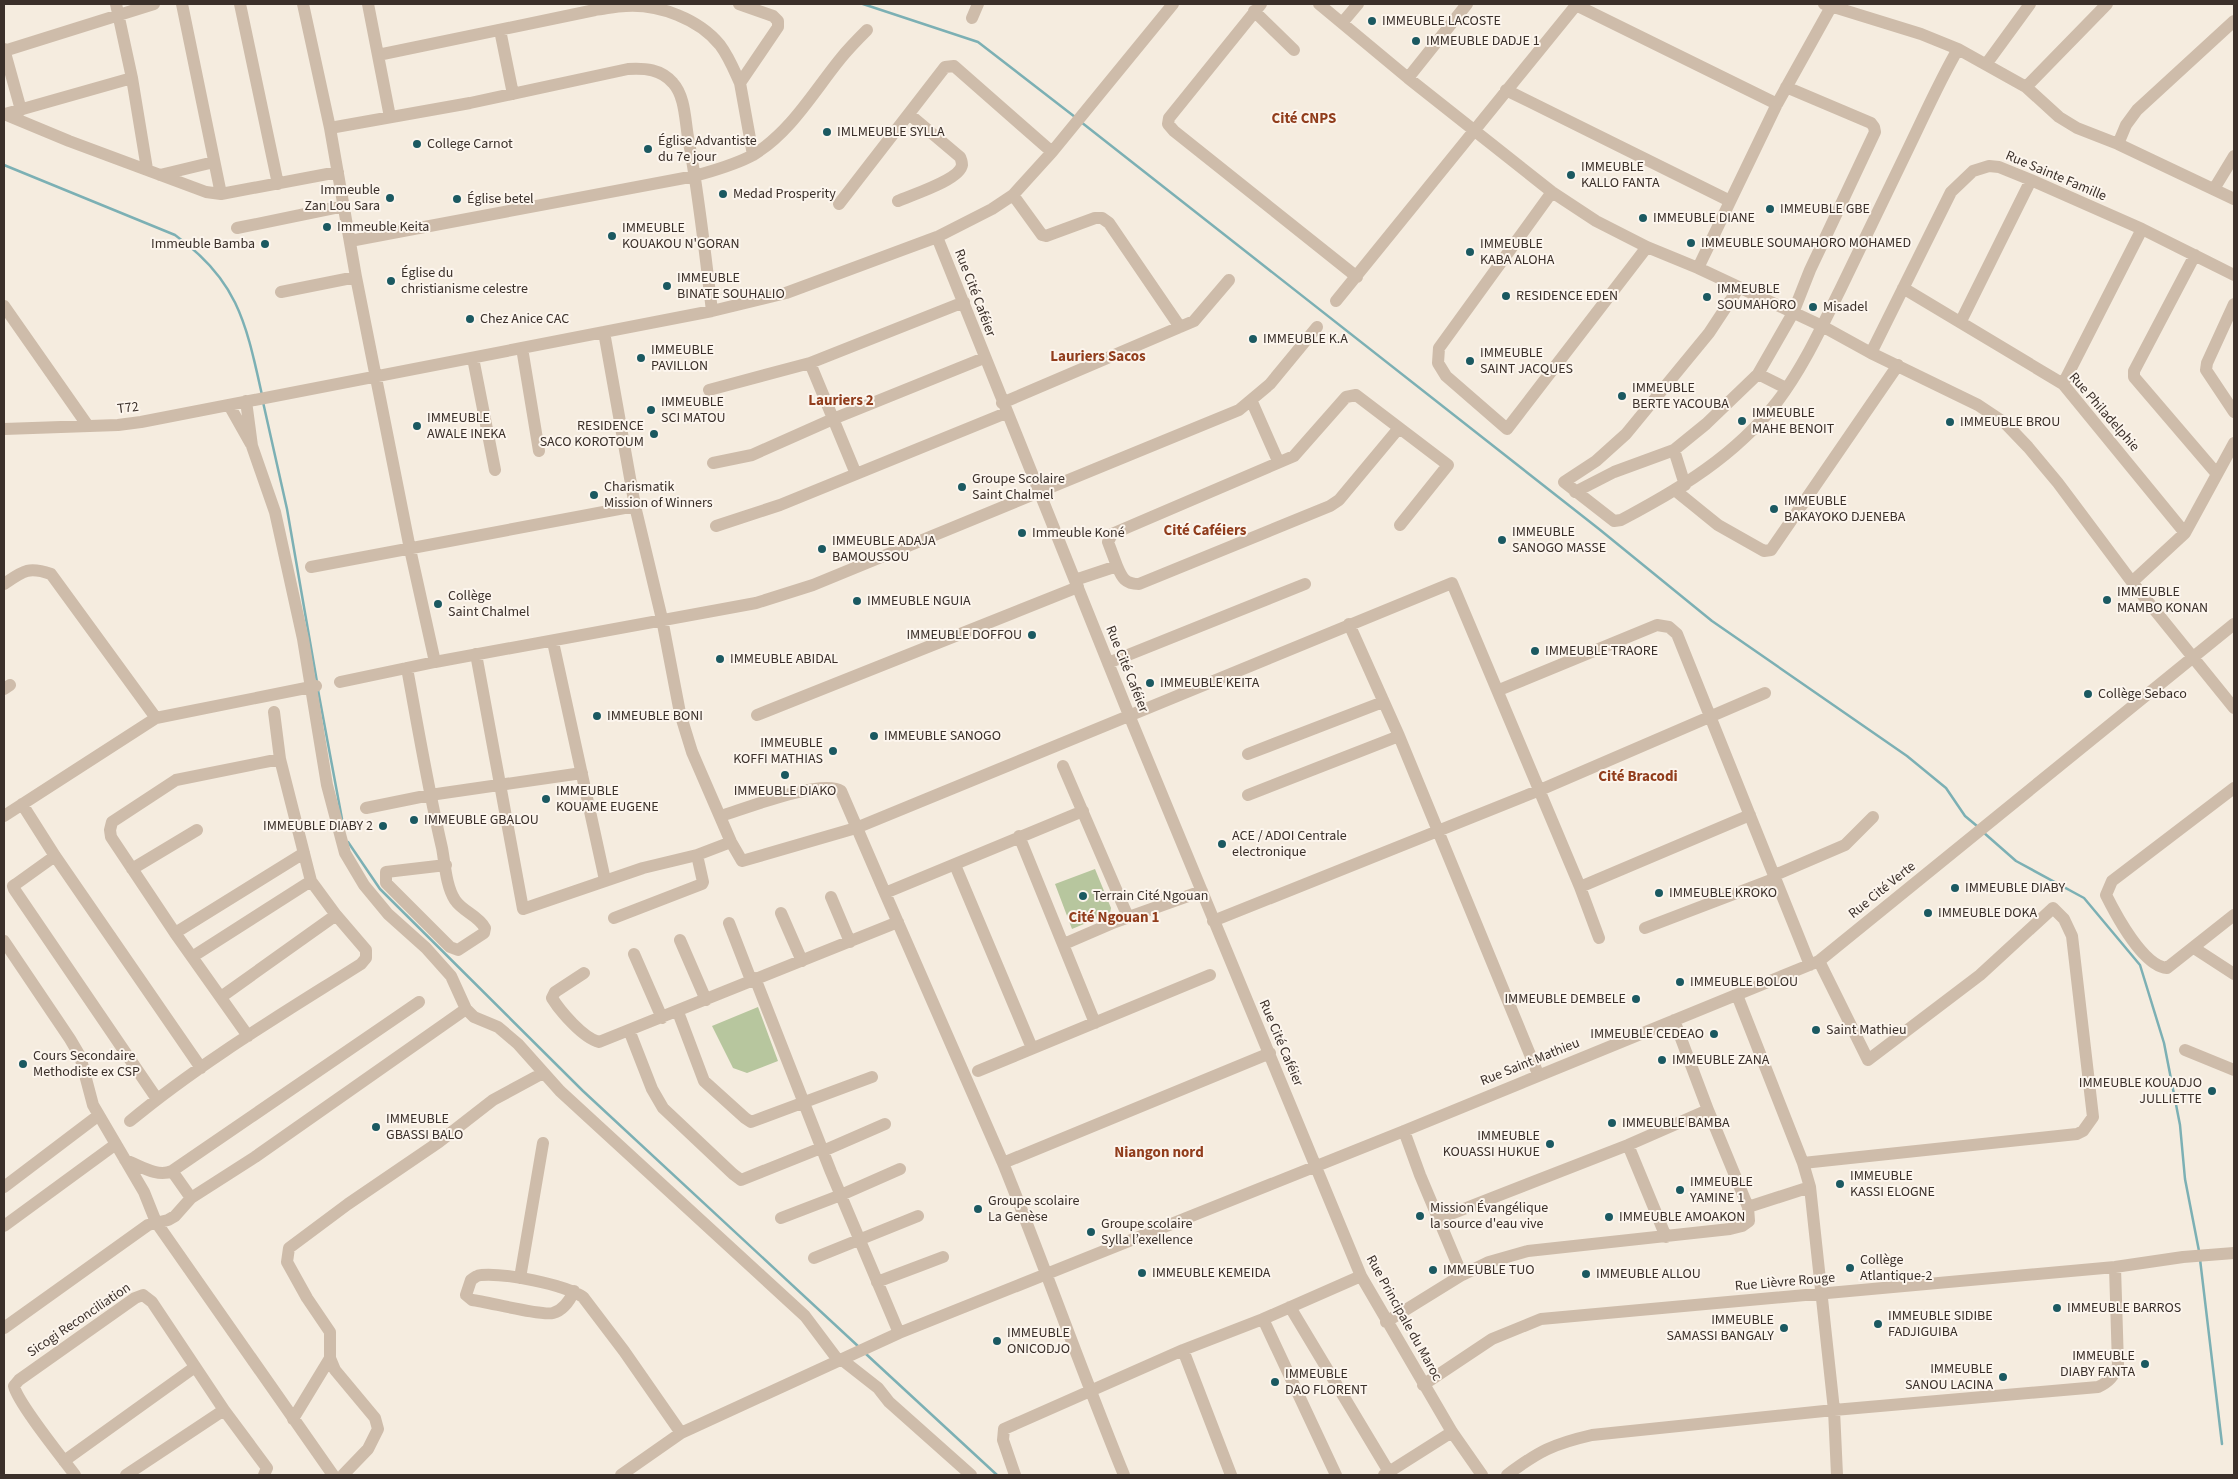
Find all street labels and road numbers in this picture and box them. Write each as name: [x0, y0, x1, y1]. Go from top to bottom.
street label: Rue Sainte Famille: [2002, 146, 2110, 206]
street label: Rue Cité Caféier: [949, 246, 1001, 340]
street label: Rue Philadelphie: [2064, 368, 2144, 456]
street label: T72: [116, 397, 140, 419]
street label: Rue Cité Caféier: [1100, 622, 1154, 716]
street label: Rue Cité Verte: [1844, 857, 1920, 923]
street label: Rue Cité Caféier: [1254, 997, 1308, 1089]
street label: Rue Saint Mathieu: [1477, 1033, 1583, 1091]
street label: Rue Principale du Maroc: [1361, 1251, 1447, 1385]
street label: Rue Lièvre Rouge: [1734, 1268, 1836, 1296]
street label: Sicogi Reconciliation: [23, 1278, 135, 1362]

